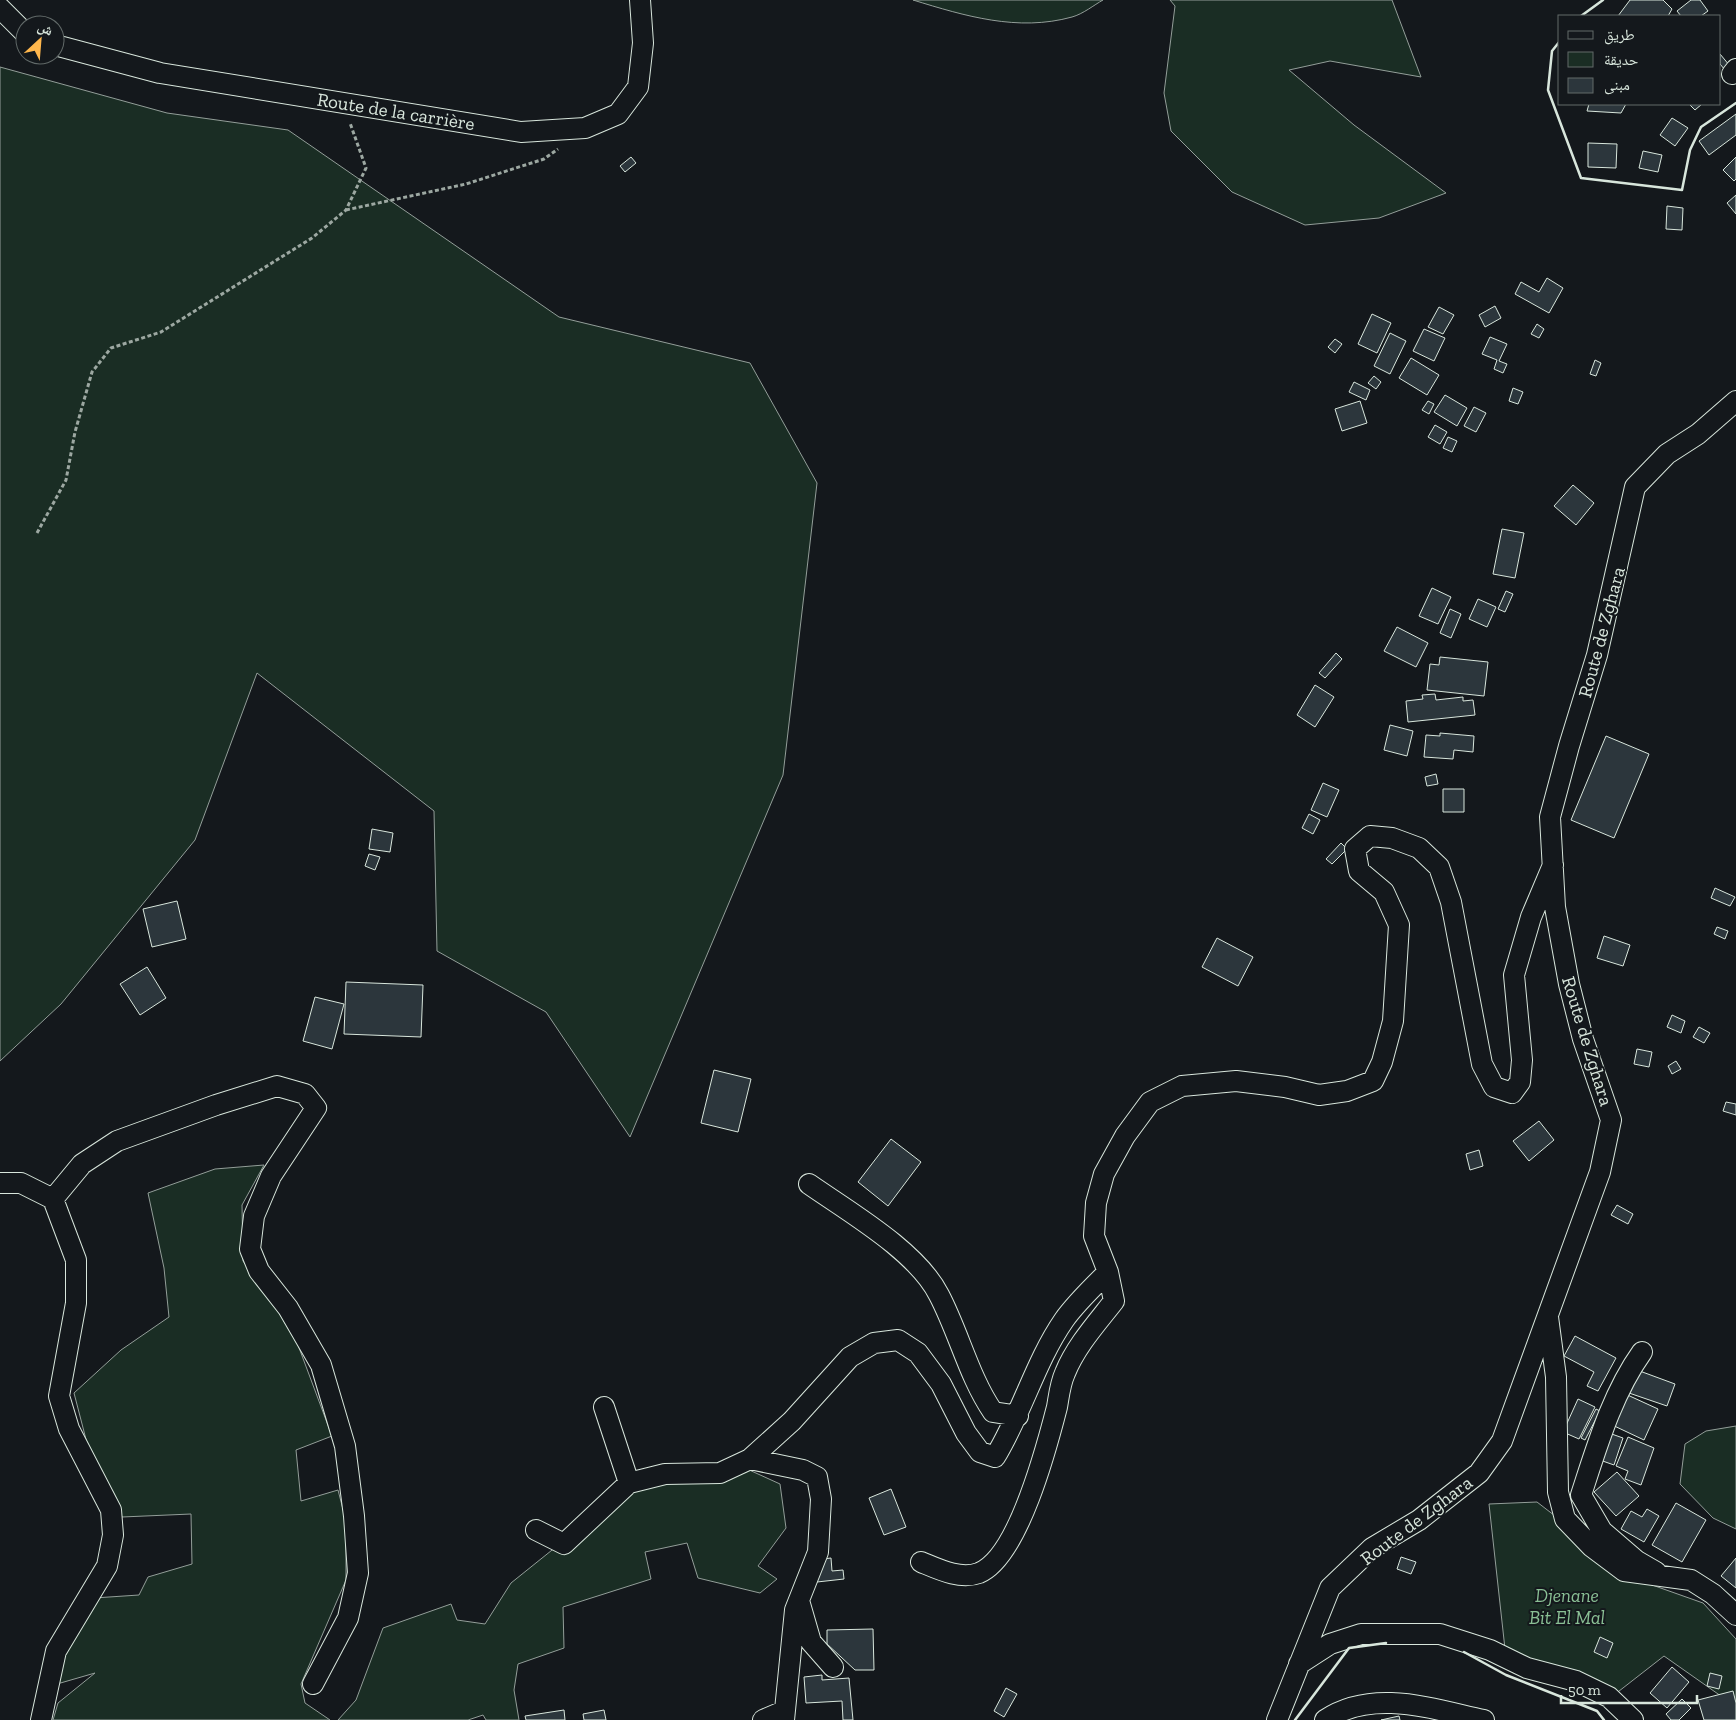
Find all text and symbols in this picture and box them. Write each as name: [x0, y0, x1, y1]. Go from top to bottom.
north arrow: [15, 15, 65, 65]
legend: [1558, 15, 1721, 105]
text: ش: [35, 18, 56, 40]
text: طريق: [1604, 26, 1635, 45]
text: حديقة: [1604, 51, 1639, 69]
text: مبنى: [1604, 76, 1630, 95]
street label: Route de la carrière: [315, 88, 477, 135]
street label: Route de Zghara: [1573, 564, 1630, 700]
street label: Route de Zghara: [1557, 974, 1618, 1109]
street label: Route de Zghara: [1356, 1471, 1477, 1570]
park label: Djenane Bit El Mal: [1529, 1584, 1605, 1629]
scale bar: [1561, 1672, 1697, 1704]
text: 50 m: [1568, 1681, 1601, 1699]

